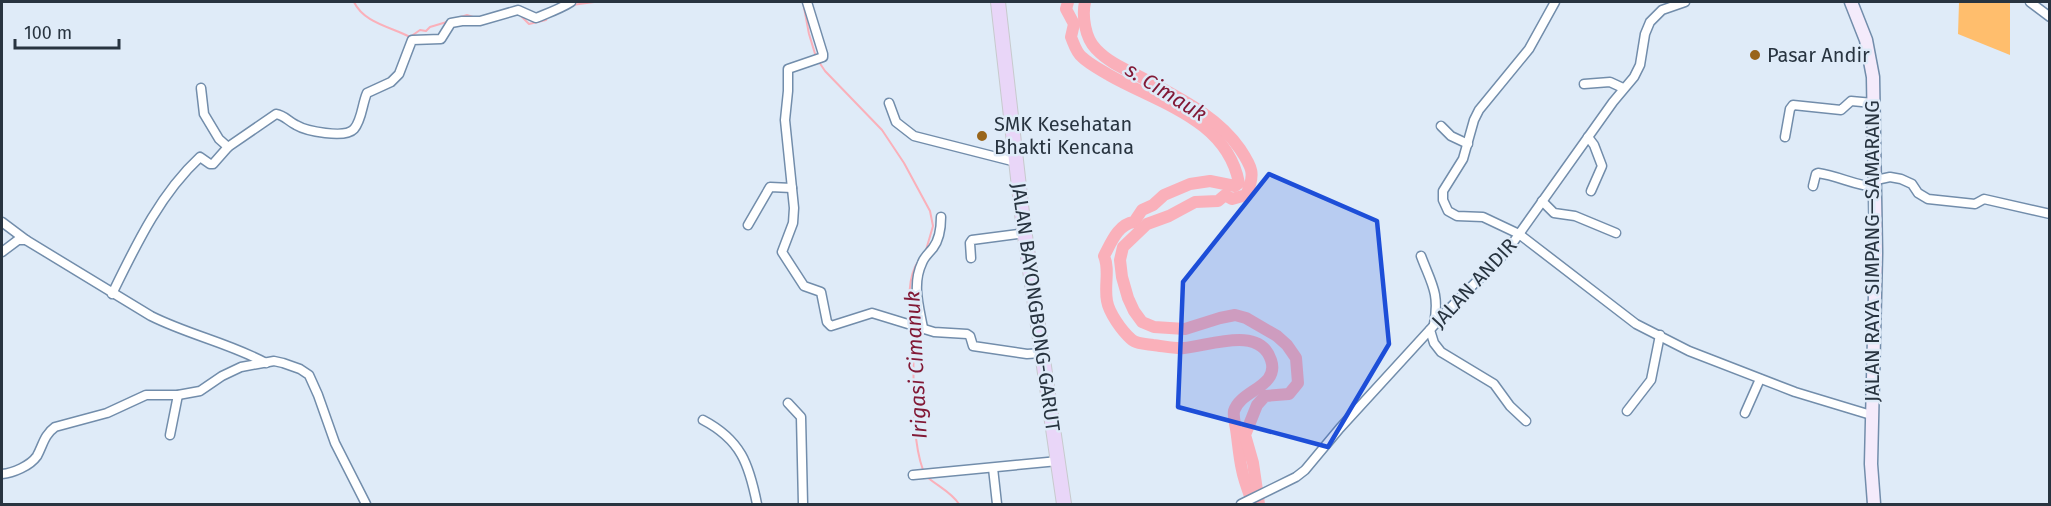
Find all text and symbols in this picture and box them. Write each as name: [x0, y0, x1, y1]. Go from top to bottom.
scale bar: [15, 12, 118, 50]
text: 100 m: [24, 22, 72, 44]
place label: Pasar Andir: [1767, 43, 1870, 67]
marker: Pasar Andir: [1748, 48, 1762, 62]
water label: s. Cimauk: [1120, 56, 1211, 127]
street label: JALAN RAYA SIMPANG—SAMARANG: [1860, 100, 1884, 402]
place label: SMK Kesehatan Bhakti Kencana: [994, 112, 1134, 159]
marker: SMK Kesehatan Bhakti Kencana: [975, 129, 989, 143]
street label: JALAN BAYONGBONG-GARUT: [1007, 181, 1065, 434]
street label: JALAN ANDIR: [1426, 233, 1522, 333]
water label: Irigasi Cimanuk: [899, 290, 933, 440]

